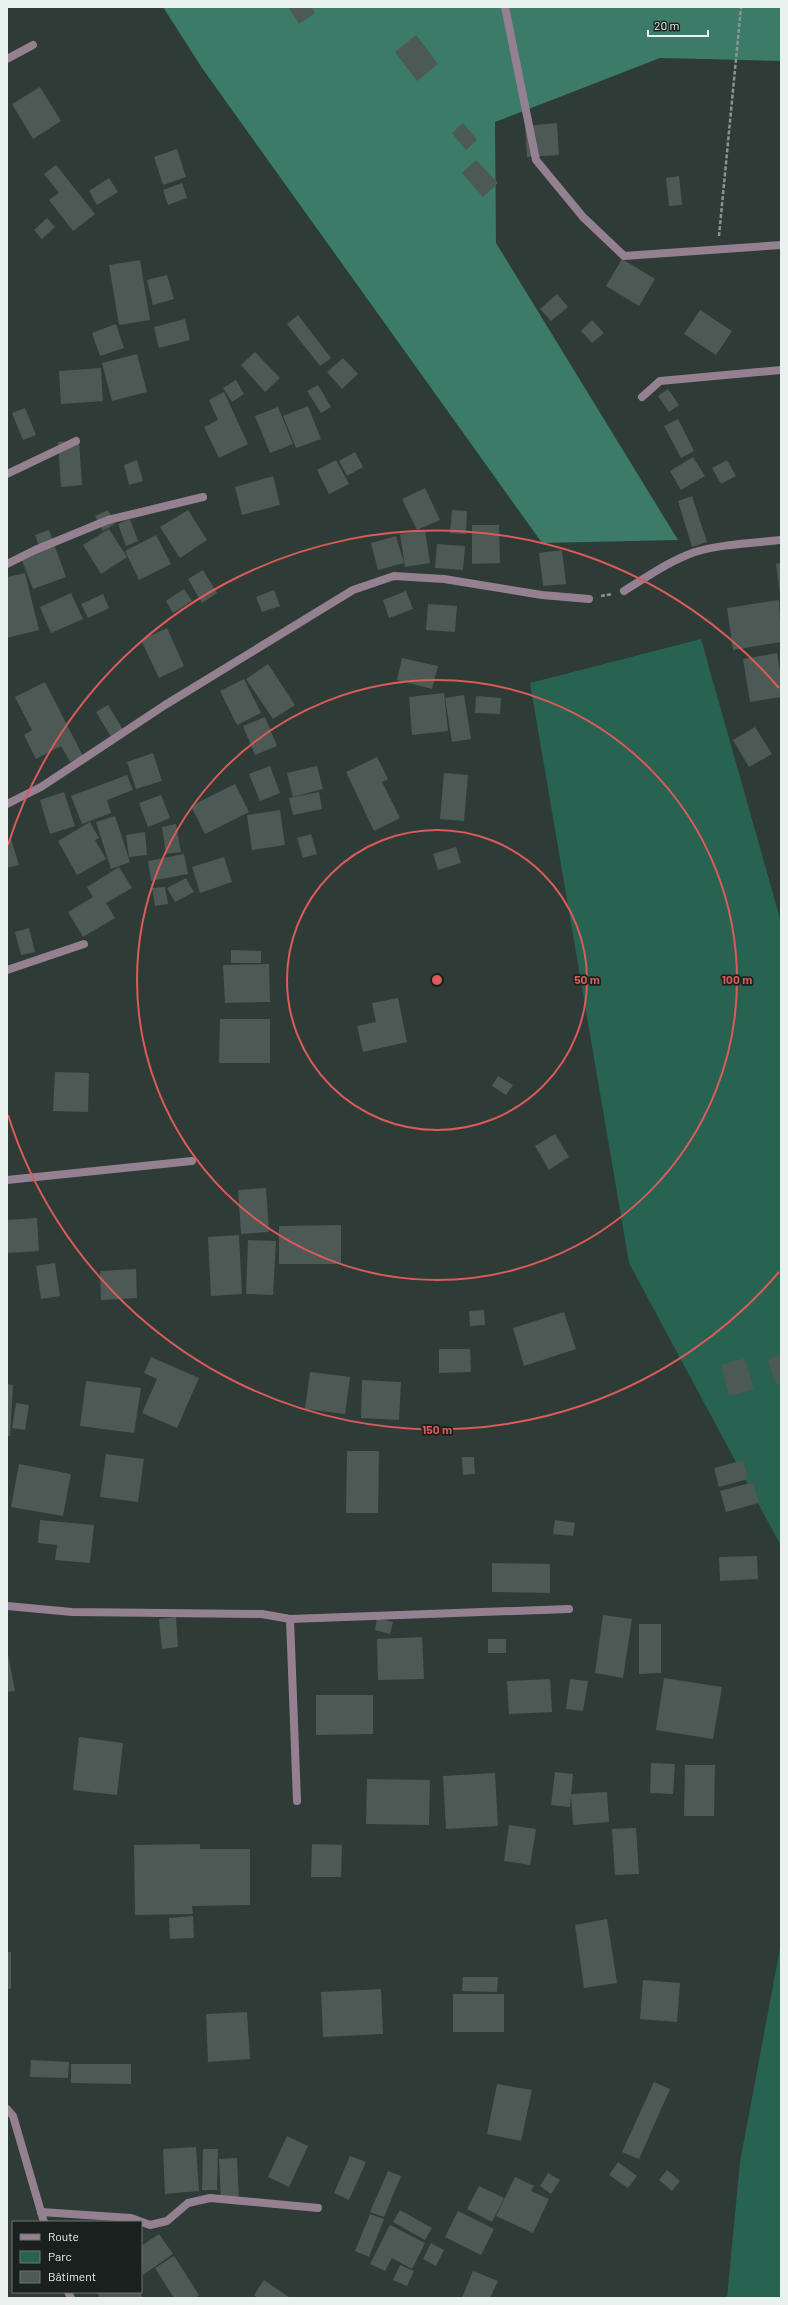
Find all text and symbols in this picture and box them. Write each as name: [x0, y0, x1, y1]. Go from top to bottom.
scale bar: [648, 12, 708, 38]
text: 20 m: [654, 18, 680, 32]
text: 50 m: [574, 972, 600, 986]
text: 100 m: [722, 972, 752, 986]
centre of rings: [430, 973, 444, 987]
text: 150 m: [422, 1422, 452, 1436]
legend: [12, 2221, 142, 2293]
text: Route: [48, 2229, 79, 2243]
text: Parc: [48, 2249, 72, 2263]
text: Bâtiment: [48, 2269, 96, 2283]

